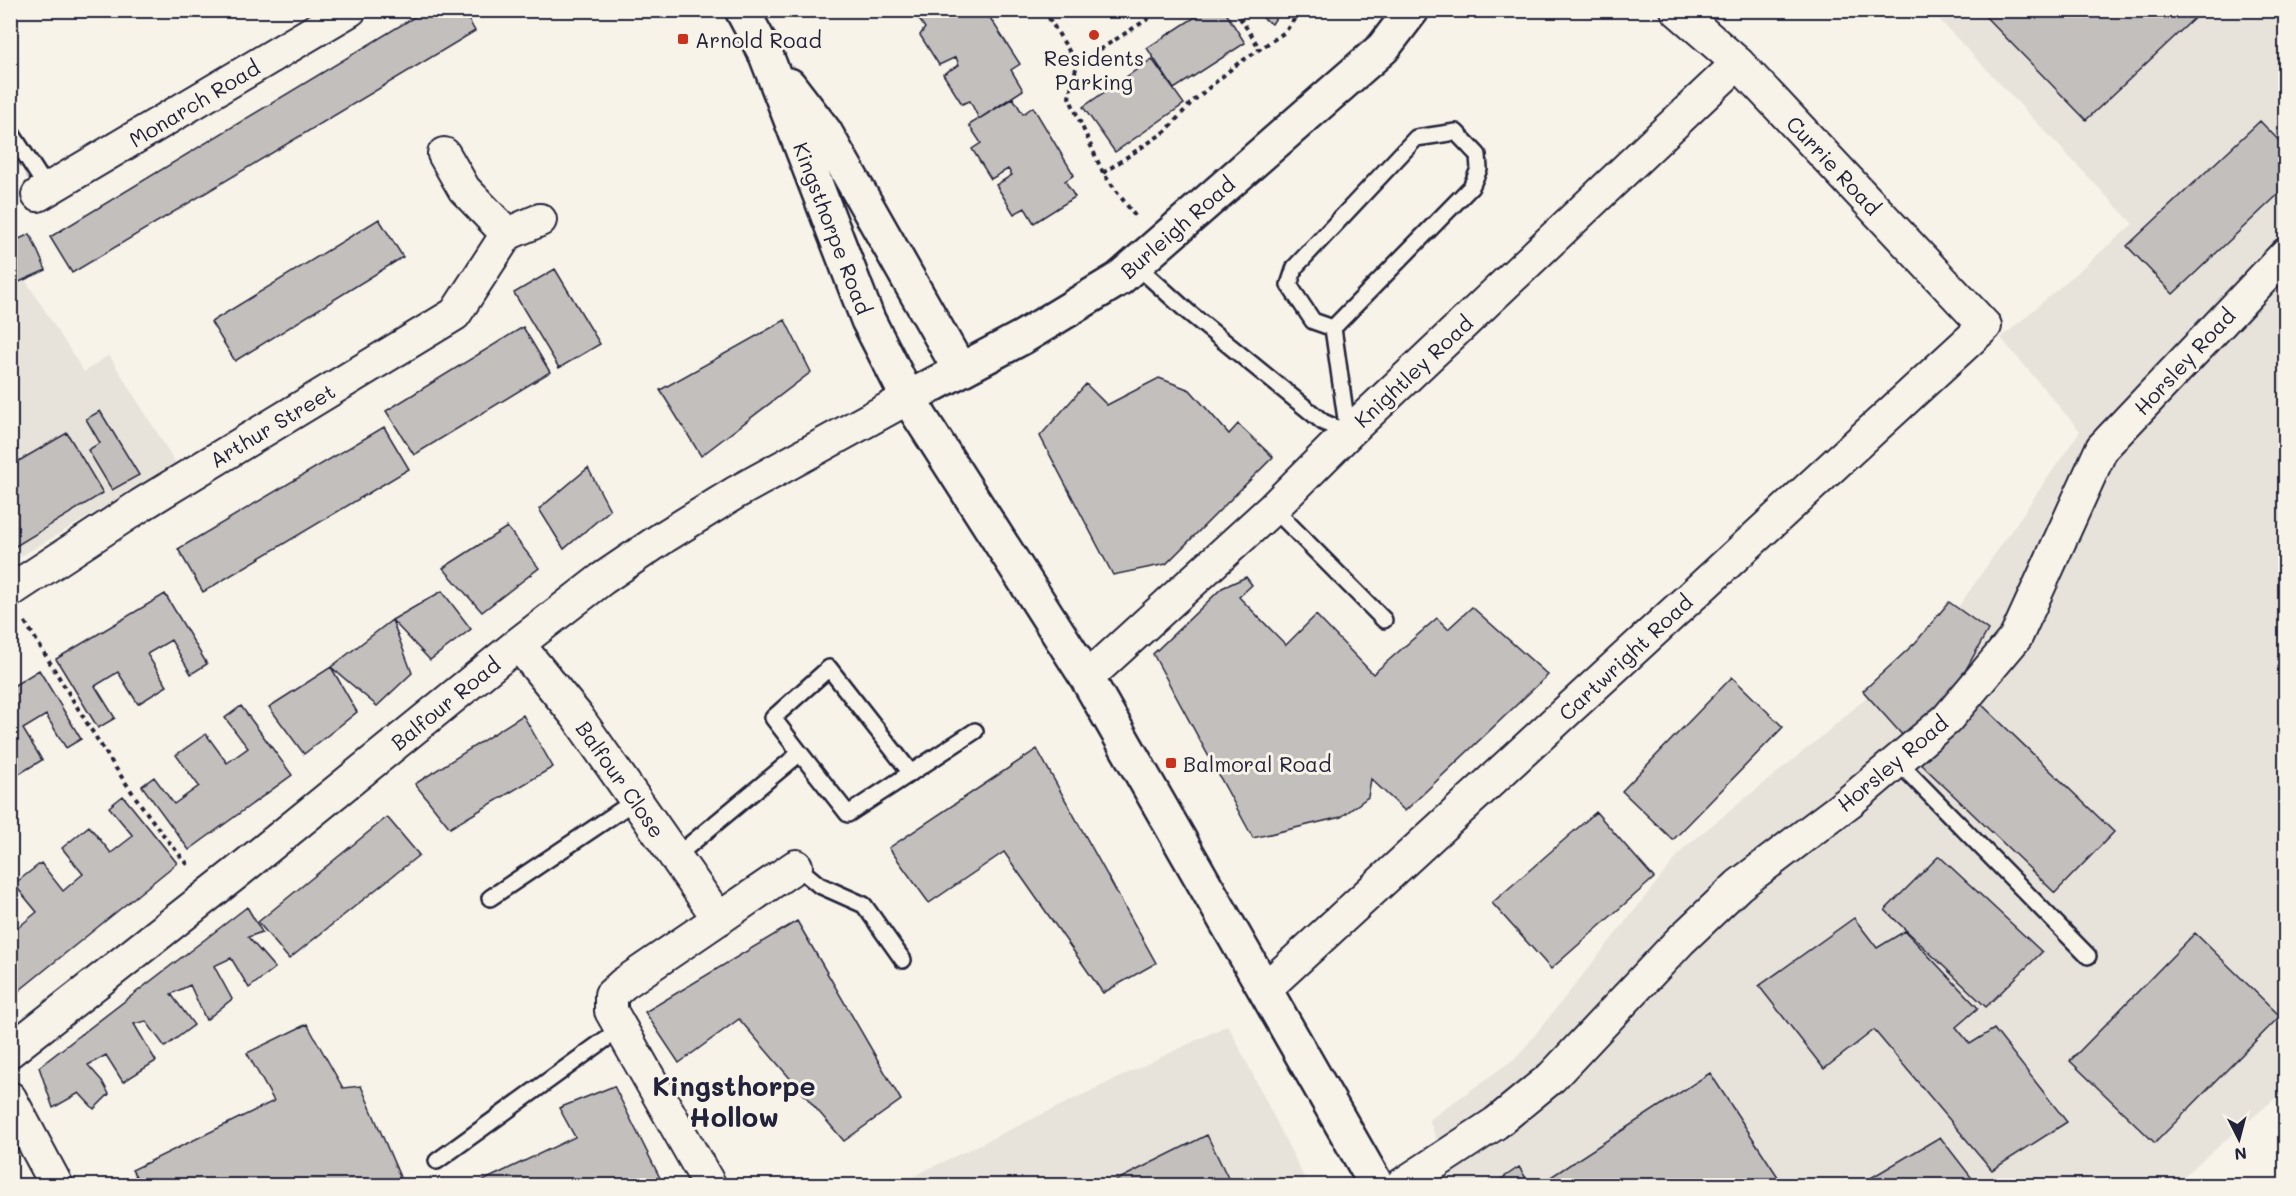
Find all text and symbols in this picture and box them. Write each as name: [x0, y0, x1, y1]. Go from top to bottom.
place label: Arnold Road: [695, 26, 822, 53]
marker: Residents Parking: [1087, 28, 1101, 42]
marker: Arnold Road: [676, 32, 690, 46]
place label: Residents Parking: [1044, 44, 1144, 95]
street label: Monarch Road: [124, 53, 264, 153]
street label: Currie Road: [1781, 110, 1887, 220]
street label: Kingsthorpe Road: [788, 138, 878, 318]
street label: Burleigh Road: [1114, 170, 1240, 284]
street label: Horsley Road: [2128, 302, 2240, 420]
street label: Knightley Road: [1348, 309, 1478, 433]
street label: Arthur Street: [204, 377, 340, 473]
street label: Cartwright Road: [1552, 588, 1698, 726]
street label: Balfour Road: [385, 651, 505, 755]
street label: Horsley Road: [1831, 709, 1953, 817]
street label: Balfour Close: [571, 715, 671, 843]
place label: Balmoral Road: [1183, 750, 1332, 777]
marker: Balmoral Road: [1164, 756, 1178, 770]
district label: Kingsthorpe Hollow: [652, 1068, 816, 1134]
north arrow: [2209, 1109, 2269, 1169]
text: N: [2233, 1143, 2248, 1165]

